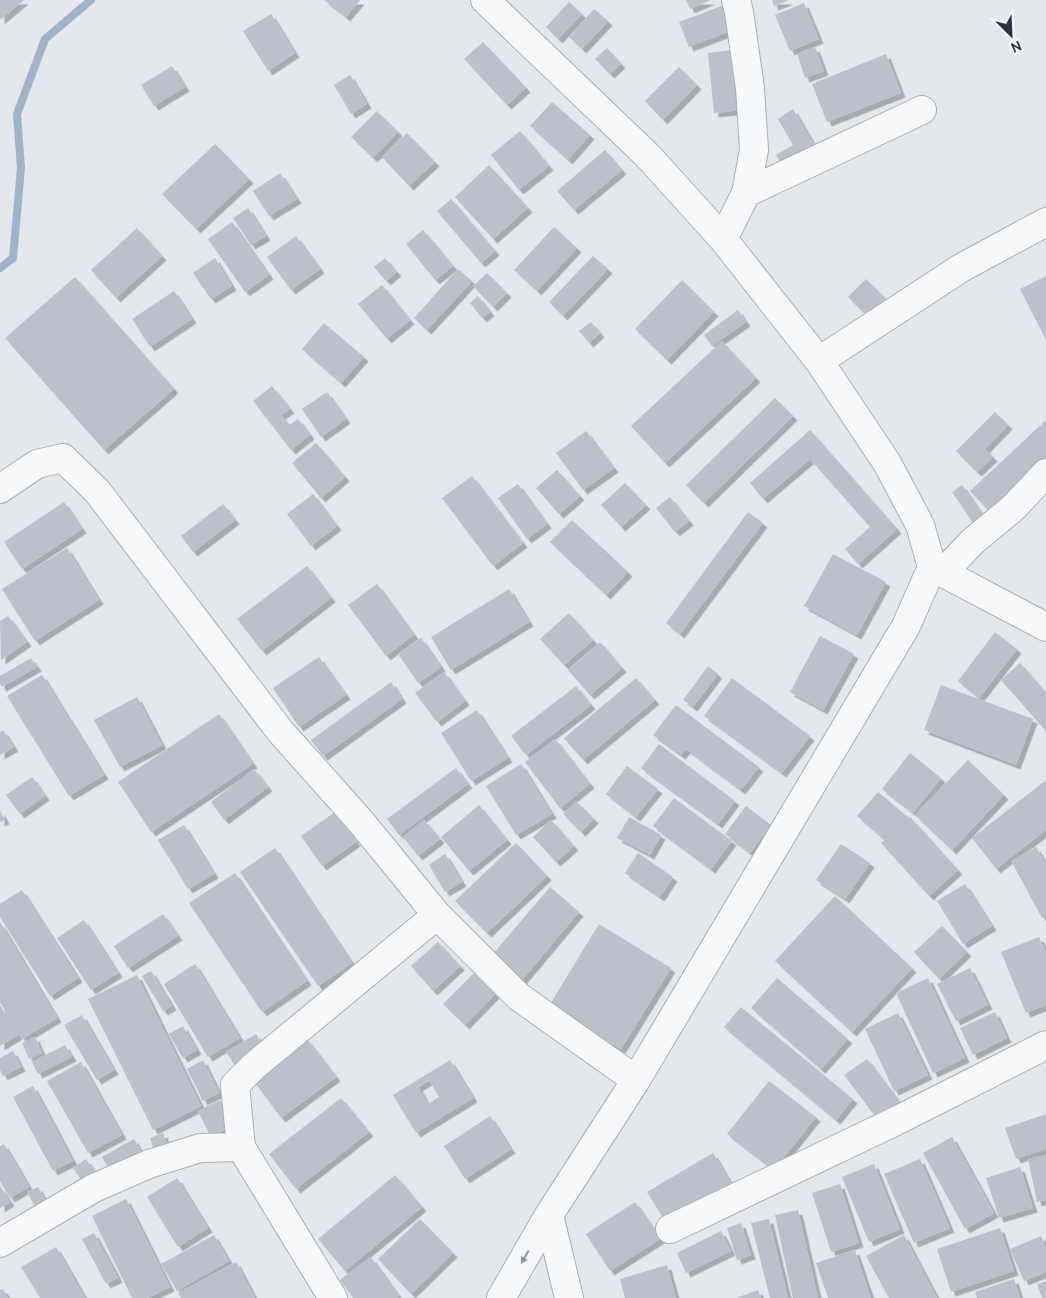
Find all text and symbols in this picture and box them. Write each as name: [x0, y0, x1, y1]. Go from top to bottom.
north arrow: [986, 10, 1036, 60]
text: N: [1008, 37, 1024, 57]
one-way arrow: [521, 1249, 529, 1264]

